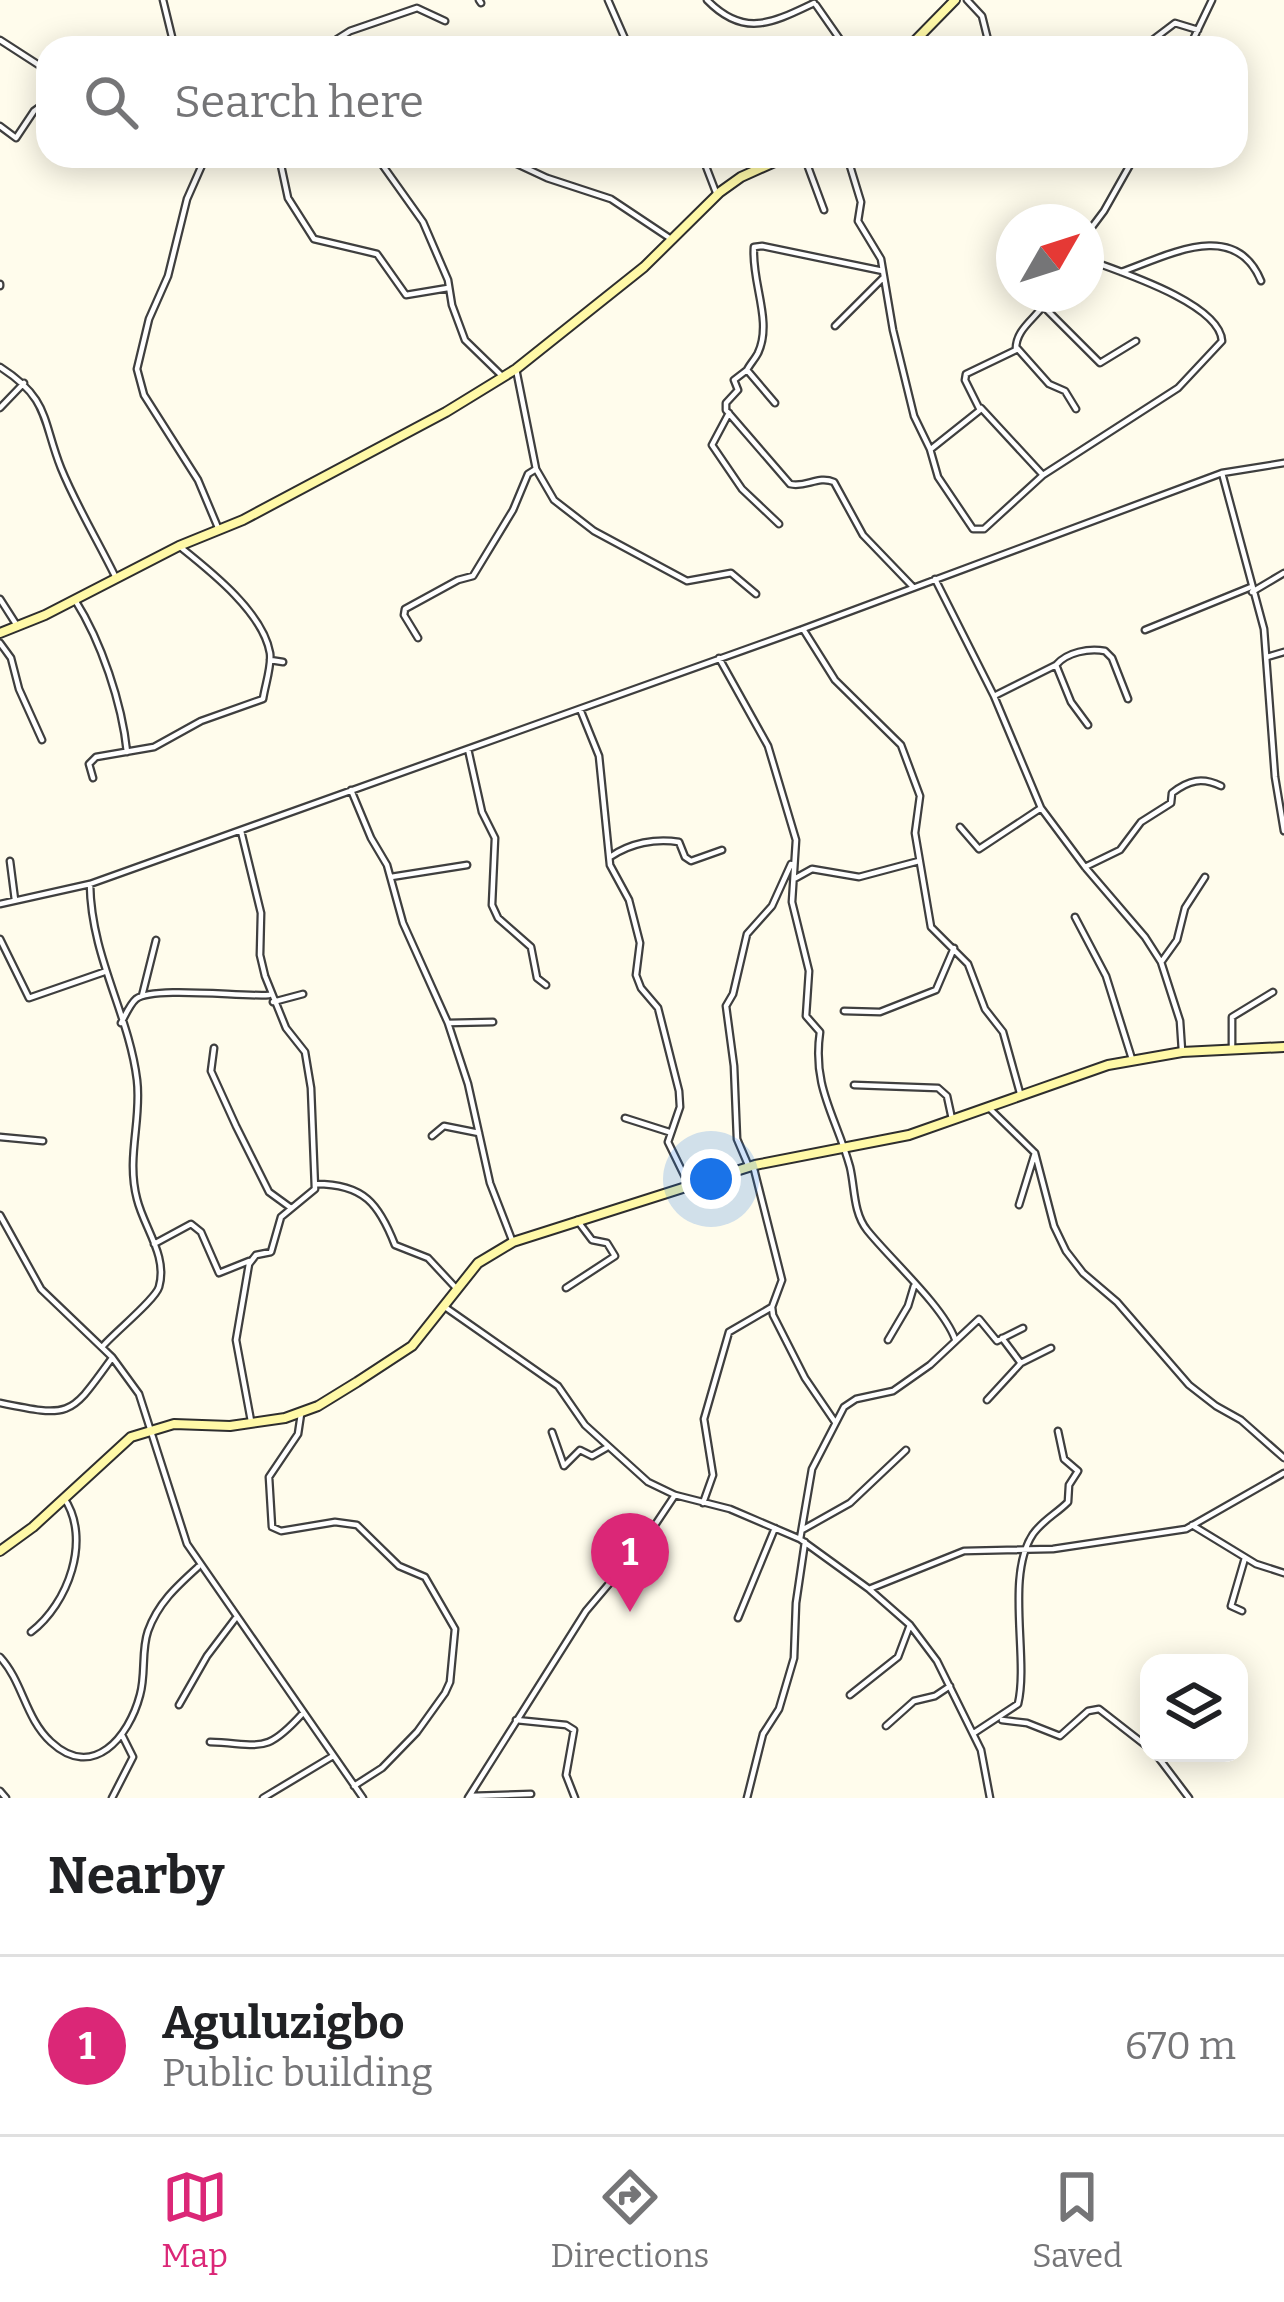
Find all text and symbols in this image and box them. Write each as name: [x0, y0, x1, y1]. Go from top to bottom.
search box: [36, 36, 1248, 168]
icon: search: [78, 69, 144, 135]
text: Search here: [174, 75, 424, 129]
north arrow: [996, 204, 1104, 312]
your location: [681, 1149, 741, 1209]
pin: 1: [591, 1513, 669, 1612]
map controls: [1140, 1654, 1248, 1762]
button: layers: [1140, 1654, 1248, 1762]
text: Nearby: [48, 1845, 224, 1907]
text: Aguluzigbo: [162, 1996, 404, 2050]
text: 1: [79, 2023, 95, 2069]
text: 670 m: [1125, 2023, 1236, 2069]
text: Public building: [162, 2050, 433, 2096]
tab: Map: [161, 2164, 228, 2276]
tab: Directions: [551, 2164, 709, 2276]
tab: Saved: [1032, 2164, 1123, 2276]

